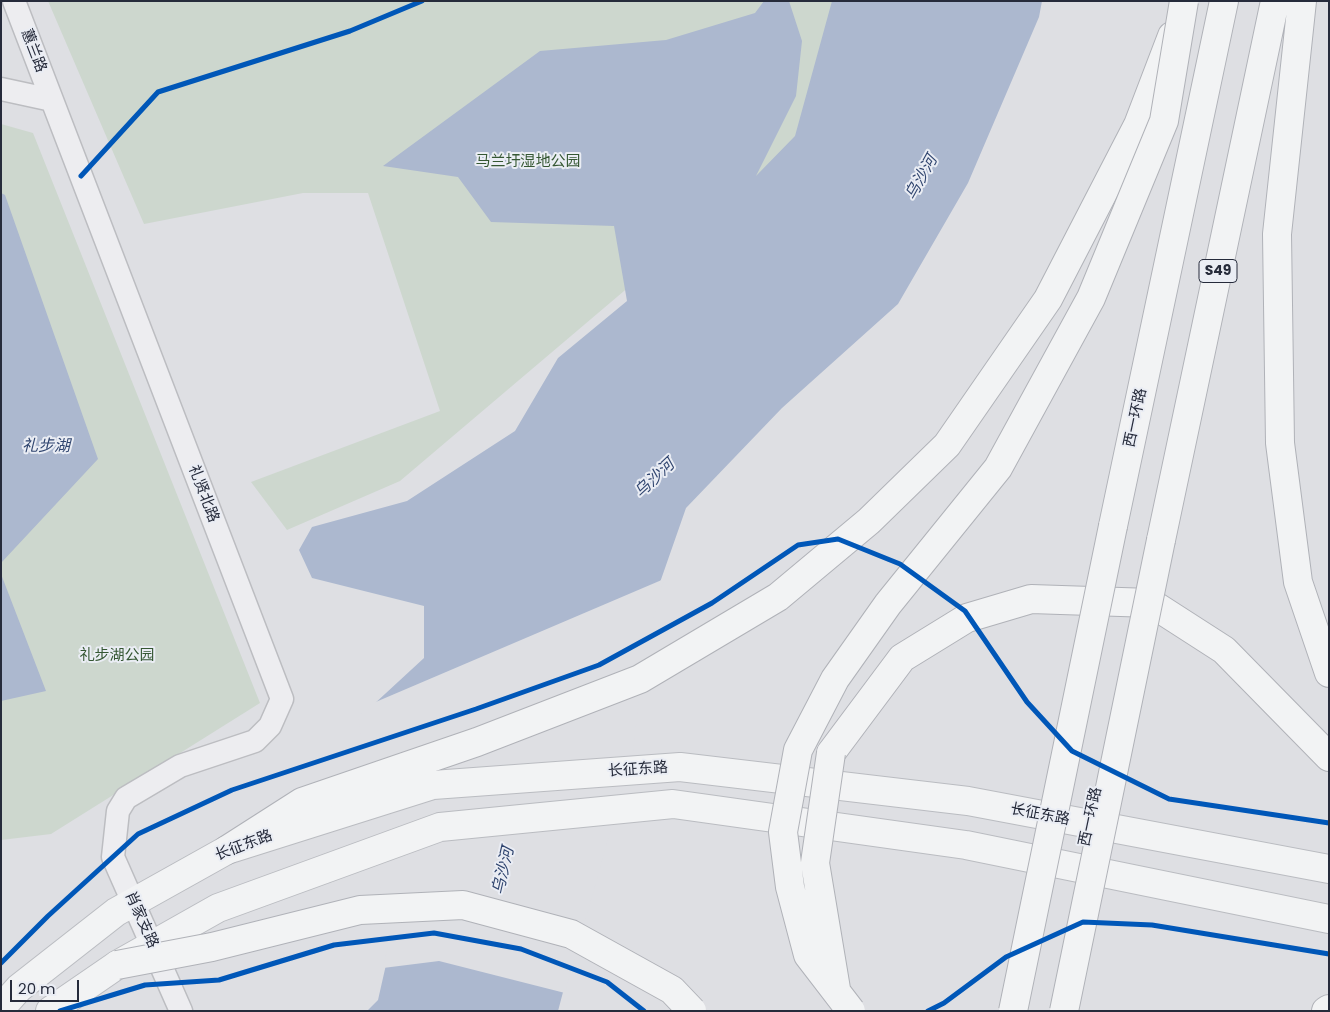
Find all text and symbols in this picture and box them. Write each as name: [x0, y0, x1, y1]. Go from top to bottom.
street label: 蕙兰路: [17, 27, 49, 75]
water label: 乌沙河: [902, 152, 942, 204]
park label: 马兰圩湿地公园: [476, 153, 580, 171]
road number: S49: [1199, 260, 1237, 282]
street label: 西一环路: [1121, 387, 1151, 449]
water label: 礼步湖: [22, 437, 70, 457]
water label: 乌沙河: [631, 456, 679, 502]
street label: 礼贤北路: [184, 463, 222, 525]
park label: 礼步湖公园: [80, 647, 154, 665]
street label: 长征东路: [607, 759, 669, 781]
street label: 西一环路: [1076, 786, 1106, 848]
street label: 长征东路: [1009, 800, 1071, 830]
street label: 长征东路: [213, 827, 275, 865]
water label: 乌沙河: [489, 845, 519, 897]
street label: 肖家支路: [121, 889, 161, 951]
scale bar: [12, 970, 81, 1002]
text: 20 m: [18, 978, 56, 999]

